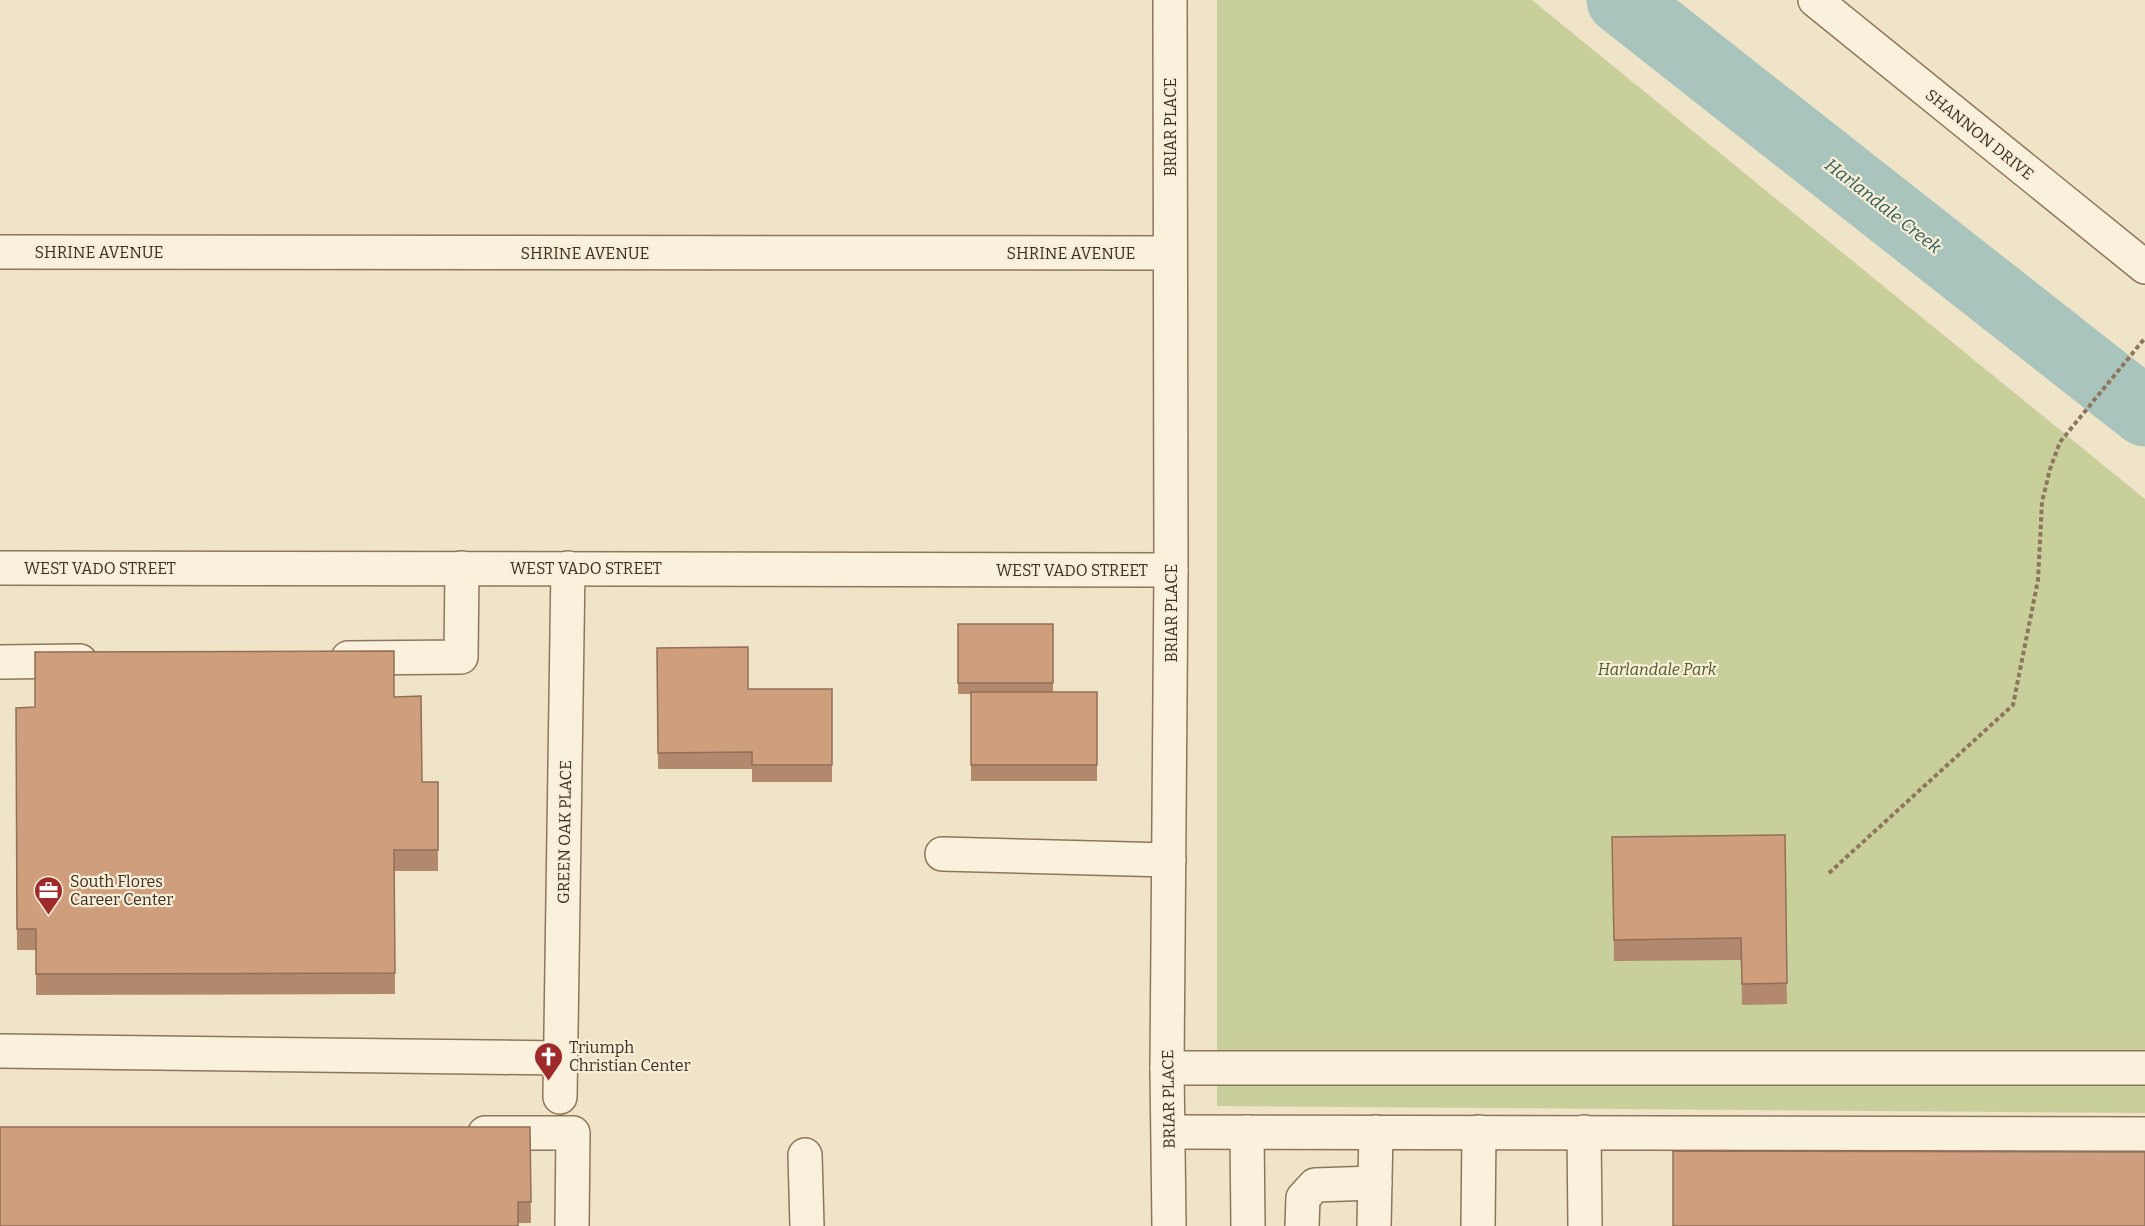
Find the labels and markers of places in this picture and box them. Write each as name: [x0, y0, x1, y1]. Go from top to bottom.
place label: South Flores Career Center: [70, 872, 173, 909]
office icon: South Flores Career Center: [33, 874, 65, 916]
place label: Triumph Christian Center: [569, 1038, 691, 1075]
church icon: Triumph Christian Center: [532, 1040, 564, 1082]

